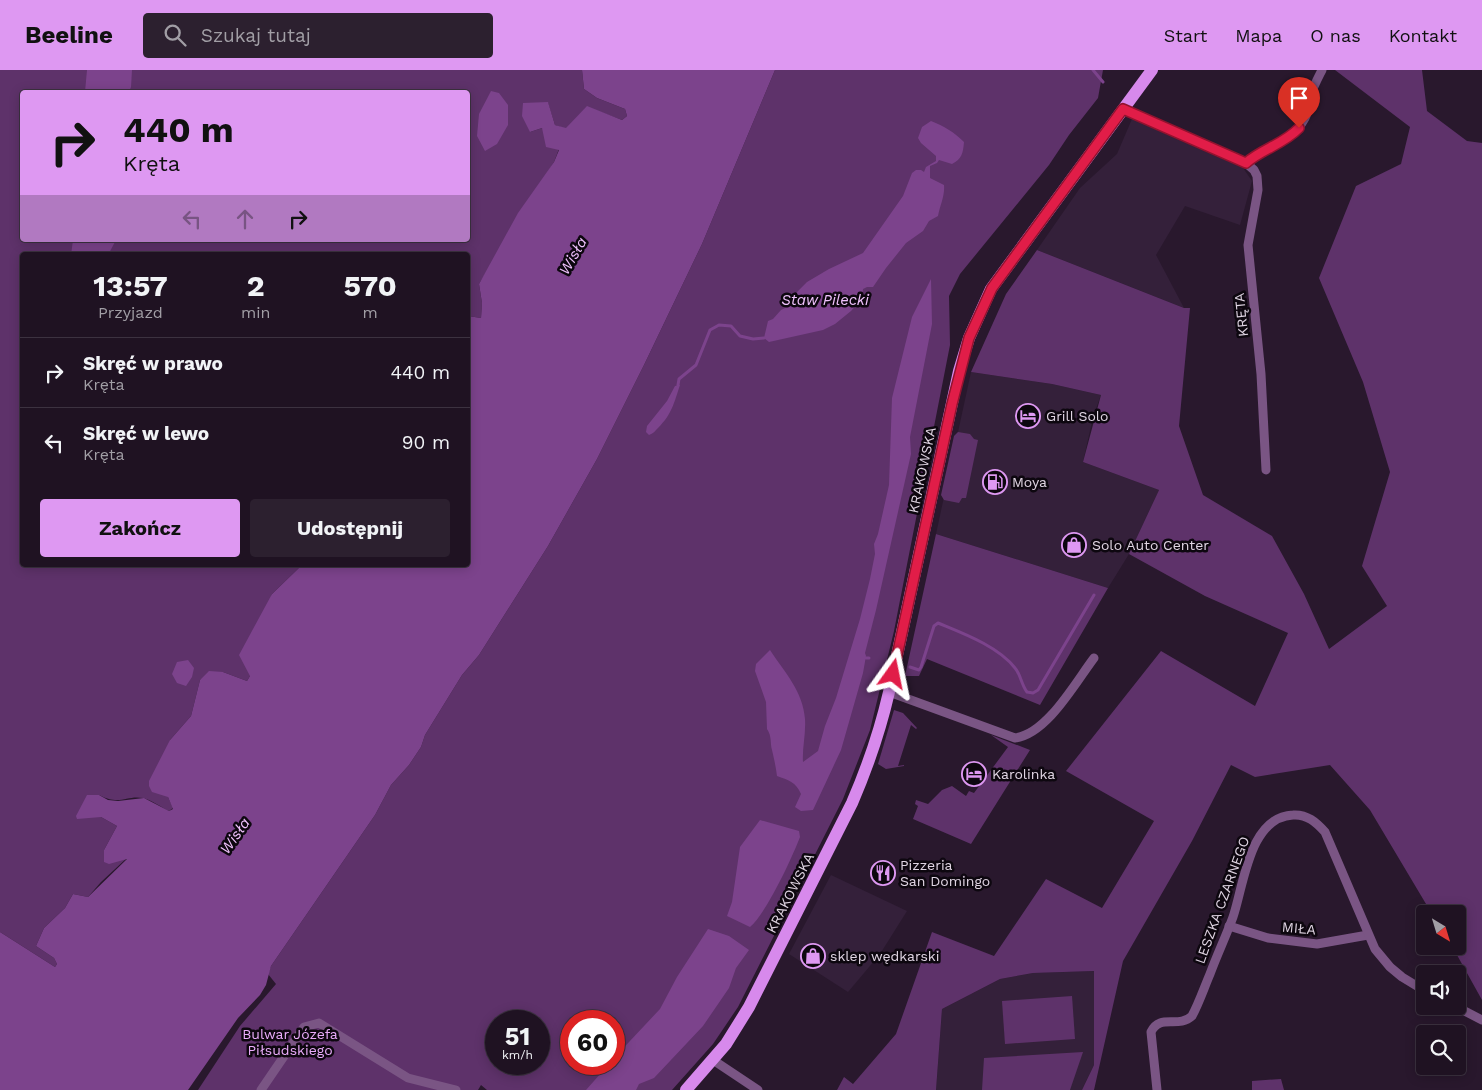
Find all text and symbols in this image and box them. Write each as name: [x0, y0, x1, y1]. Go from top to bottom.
search box: [143, 13, 493, 58]
text: Beeline: [25, 21, 113, 49]
icon: search: [161, 21, 189, 49]
text: Szukaj tutaj: [201, 24, 311, 47]
text: Start: [1164, 25, 1207, 46]
text: Mapa: [1235, 25, 1282, 46]
text: O nas: [1310, 25, 1361, 46]
text: Kontakt: [1389, 25, 1457, 46]
pin: [1278, 77, 1320, 128]
icon: arrive: [1285, 84, 1313, 112]
text: 440 m: [123, 109, 234, 151]
icon: right: [40, 110, 105, 175]
text: Kręta: [123, 151, 180, 176]
icon: left: [178, 205, 206, 233]
icon: ahead: [231, 205, 259, 233]
icon: right: [284, 205, 312, 233]
water label: Wisła: [555, 234, 591, 278]
text: 13:57: [93, 268, 168, 303]
text: 2: [247, 268, 265, 303]
text: 570: [343, 268, 397, 303]
water label: Staw Pilecki: [781, 291, 870, 309]
street label: KRĘTA: [1231, 292, 1251, 338]
text: Przyjazd: [98, 303, 163, 322]
text: min: [241, 303, 270, 322]
text: m: [363, 303, 378, 322]
text: Skręć w prawo: [83, 352, 223, 375]
icon: right: [40, 359, 68, 387]
text: 440 m: [390, 361, 450, 384]
text: Kręta: [83, 375, 125, 394]
hotel icon: Grill Solo: [1015, 403, 1041, 429]
place label: Grill Solo: [1046, 408, 1108, 424]
text: Skręć w lewo: [83, 422, 209, 445]
street label: KRAKOWSKA: [905, 425, 939, 515]
icon: left: [40, 429, 68, 457]
text: 90 m: [402, 431, 450, 454]
text: Kręta: [83, 445, 125, 464]
fuel station icon: Moya: [982, 469, 1008, 495]
place label: Moya: [1012, 474, 1047, 490]
button: Zakończ: [40, 499, 240, 557]
button: Udostępnij: [250, 499, 450, 557]
shop icon: Solo Auto Center: [1061, 532, 1087, 558]
place label: Solo Auto Center: [1092, 537, 1209, 553]
position arrow: [866, 647, 918, 699]
hotel icon: Karolinka: [961, 761, 987, 787]
place label: Karolinka: [992, 766, 1055, 782]
water label: Wisła: [216, 814, 254, 858]
street label: LESZKA CZARNEGO: [1192, 834, 1252, 966]
street label: KRAKOWSKA: [763, 850, 817, 936]
place label: Pizzeria San Domingo: [900, 857, 990, 889]
restaurant icon: Pizzeria San Domingo: [870, 860, 896, 886]
north arrow: [1416, 905, 1466, 955]
map controls: [1416, 905, 1466, 1075]
street label: MIŁA: [1281, 919, 1317, 937]
shop icon: sklep wędkarski: [800, 943, 826, 969]
place label: sklep wędkarski: [830, 948, 939, 964]
button: sound: [1416, 965, 1466, 1015]
speed limit sign: 60: [560, 1010, 625, 1075]
text: 51: [505, 1022, 530, 1051]
button: search: [1416, 1025, 1466, 1075]
park label: Bulwar Józefa Piłsudskiego: [242, 1026, 338, 1058]
text: km/h: [502, 1048, 533, 1062]

